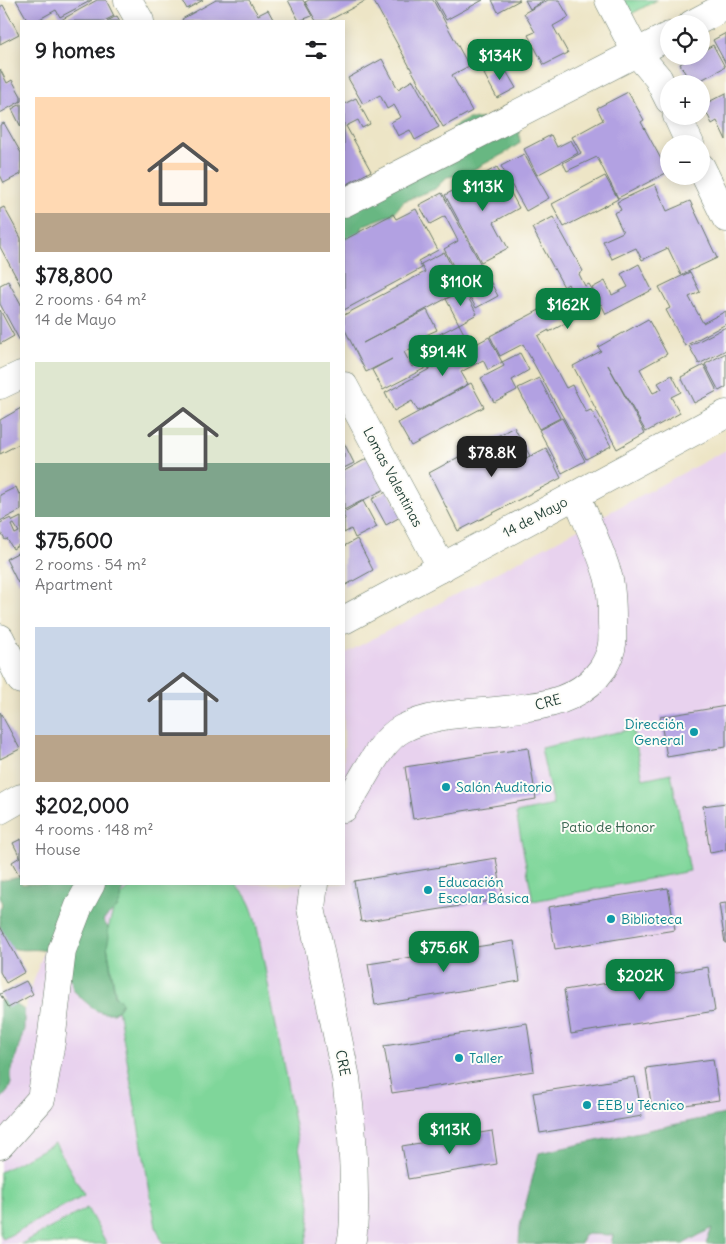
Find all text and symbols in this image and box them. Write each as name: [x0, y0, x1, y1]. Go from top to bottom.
map controls: [660, 15, 710, 185]
button: locate: [660, 15, 710, 65]
icon: filters: [302, 36, 330, 64]
text: 9 homes: [35, 37, 115, 64]
pin: $134K: [465, 38, 535, 81]
text: $134K: [478, 45, 522, 65]
button: +: [660, 75, 710, 125]
icon: home: [138, 129, 228, 219]
button: −: [660, 135, 710, 185]
pin: $113K: [448, 170, 518, 212]
text: $113K: [463, 176, 503, 196]
text: $78,800: [35, 262, 113, 289]
pin: $110K: [426, 264, 496, 307]
text: $110K: [440, 271, 482, 291]
pin: $162K: [533, 288, 603, 330]
text: 2 rooms · 64 m²: [35, 289, 147, 309]
text: $162K: [547, 294, 589, 314]
text: 14 de Mayo: [35, 309, 116, 329]
pin: $91.4K: [402, 334, 484, 377]
text: $91.4K: [420, 341, 466, 361]
icon: home: [138, 394, 228, 484]
street label: Lomas Valentinas: [359, 424, 427, 530]
pin: $78.8K: [451, 436, 533, 478]
text: $78.8K: [468, 442, 516, 462]
street label: 14 de Mayo: [499, 492, 571, 542]
text: $75,600: [35, 527, 113, 554]
text: 2 rooms · 54 m²: [35, 554, 147, 574]
text: Apartment: [35, 574, 113, 594]
icon: home: [138, 659, 228, 749]
street label: CRE: [533, 690, 563, 714]
place label: Dirección General: [625, 715, 684, 749]
marker: Dirección General: [688, 726, 700, 738]
place label: Salón Auditorio: [456, 778, 552, 796]
marker: Salón Auditorio: [440, 781, 452, 793]
text: $202,000: [35, 792, 129, 819]
park label: Patio de Honor: [561, 818, 655, 836]
text: 4 rooms · 148 m²: [35, 819, 154, 839]
text: House: [35, 839, 81, 859]
place label: Educación Escolar Básica: [438, 873, 529, 907]
marker: Educación Escolar Básica: [422, 884, 434, 896]
place label: Biblioteca: [621, 910, 682, 928]
marker: Biblioteca: [605, 913, 617, 925]
pin: $75.6K: [403, 930, 485, 973]
text: $75.6K: [420, 937, 468, 957]
pin: $202K: [605, 958, 675, 1001]
text: $202K: [617, 965, 663, 985]
street label: CRE: [332, 1048, 354, 1078]
place label: Taller: [469, 1049, 503, 1067]
marker: Taller: [453, 1052, 465, 1064]
place label: EEB y Técnico: [597, 1096, 684, 1114]
marker: EEB y Técnico: [581, 1099, 593, 1111]
pin: $113K: [415, 1112, 485, 1155]
text: $113K: [430, 1119, 470, 1139]

